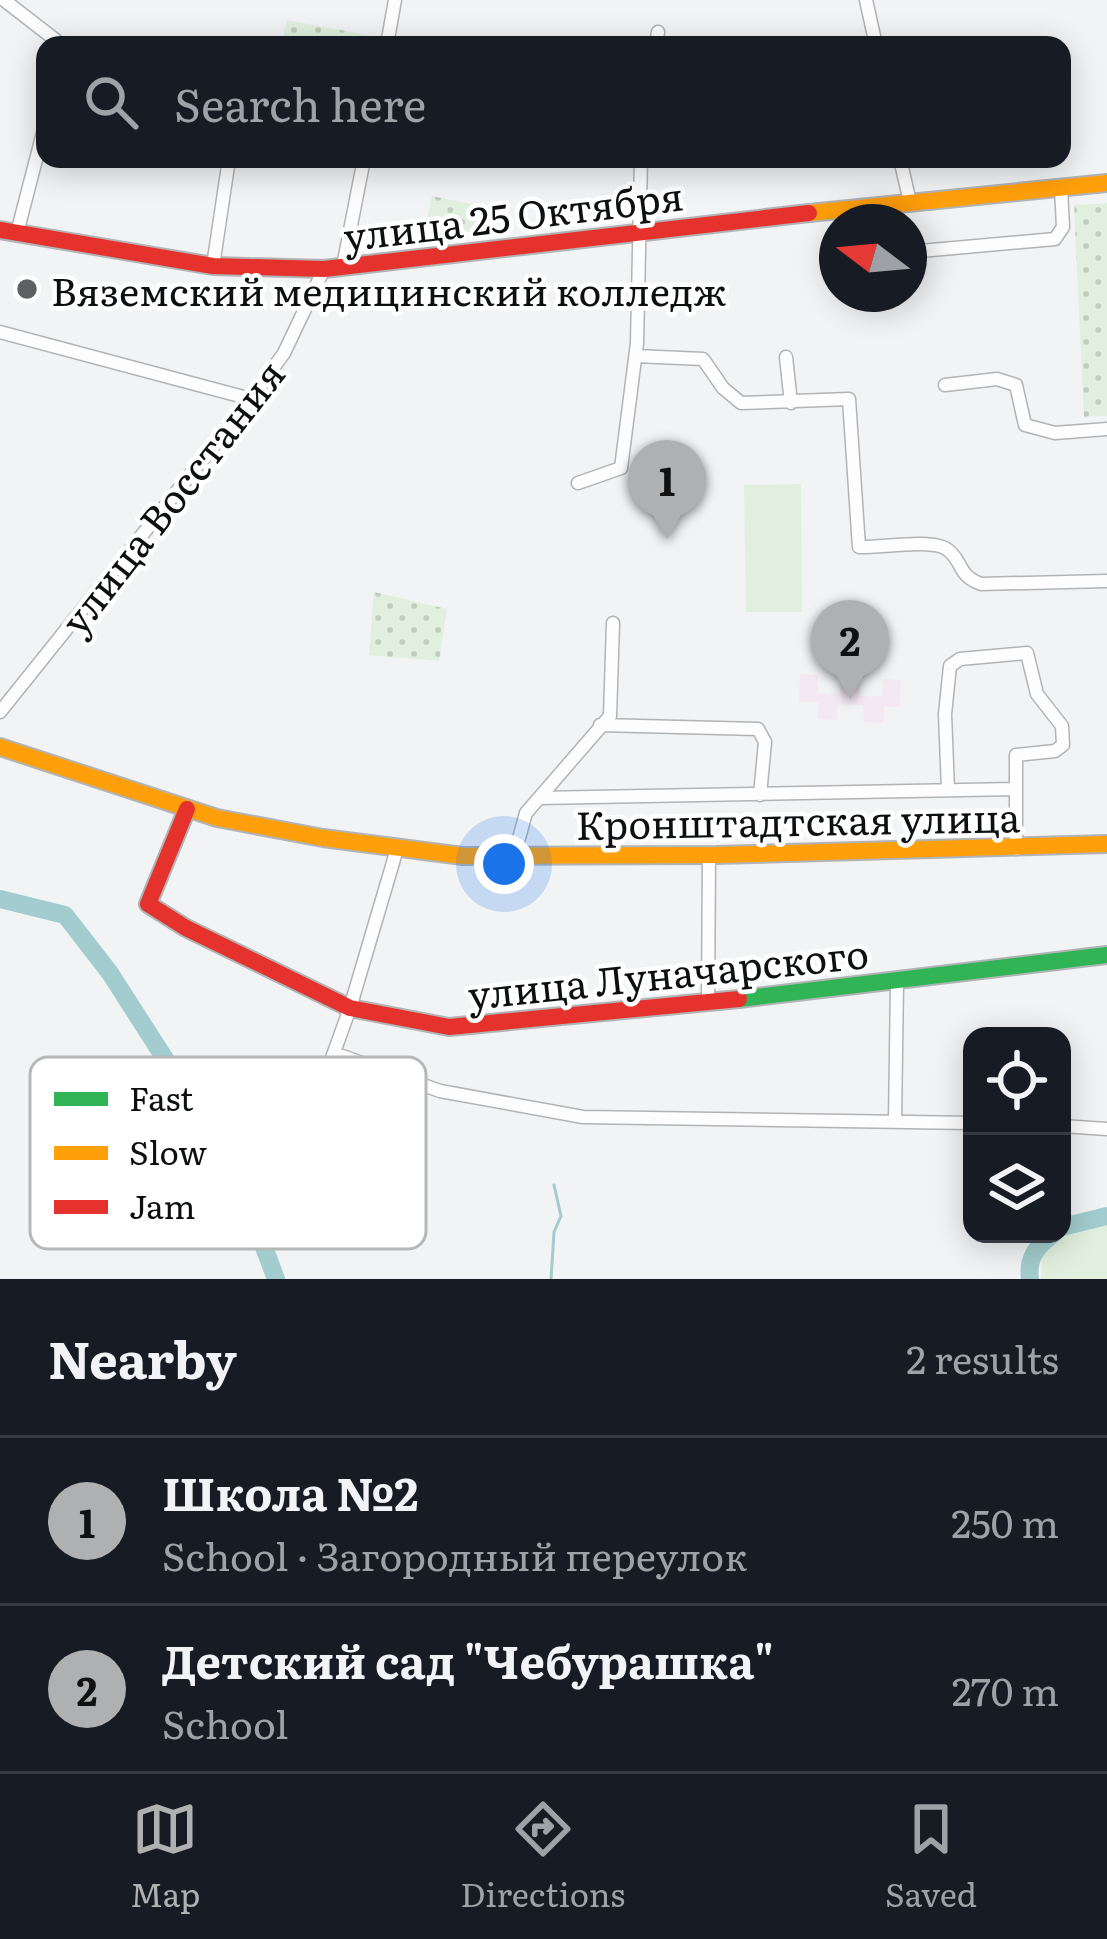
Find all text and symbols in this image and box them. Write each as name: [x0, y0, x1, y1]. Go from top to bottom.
search box: [36, 36, 1071, 168]
icon: search: [78, 69, 144, 135]
text: Search here: [174, 69, 426, 136]
street label: улица 25 Октября: [340, 164, 686, 264]
north arrow: [819, 204, 927, 312]
place label: Вяземский медицинский колледж: [51, 260, 726, 318]
marker: Вяземский медицинский колледж: [14, 276, 40, 302]
street label: улица Восстания: [45, 346, 297, 646]
pin: 1: [628, 440, 706, 539]
pin: 2: [811, 600, 889, 699]
street label: Кронштадтская улица: [575, 786, 1021, 852]
your location: [474, 834, 534, 894]
street label: улица Луначарского: [465, 922, 871, 1022]
map controls: [963, 1027, 1071, 1243]
button: locate: [963, 1027, 1071, 1135]
legend: [30, 1057, 426, 1249]
text: Fast: [129, 1072, 194, 1121]
text: Slow: [129, 1126, 207, 1175]
button: layers: [963, 1135, 1071, 1243]
text: Jam: [129, 1180, 196, 1229]
text: Nearby: [48, 1319, 237, 1395]
text: 2 results: [906, 1328, 1059, 1386]
text: Школа №2: [162, 1458, 418, 1525]
text: 1: [79, 1492, 95, 1550]
text: 250 m: [951, 1492, 1059, 1550]
text: School · Загородный переулок: [162, 1525, 747, 1583]
text: Детский сад "Чебурашка": [162, 1626, 774, 1693]
text: 2: [77, 1660, 97, 1718]
text: 270 m: [952, 1660, 1059, 1718]
text: School: [162, 1693, 288, 1751]
tab: Map: [130, 1796, 200, 1917]
tab: Directions: [460, 1796, 625, 1917]
tab: Saved: [885, 1796, 977, 1917]

